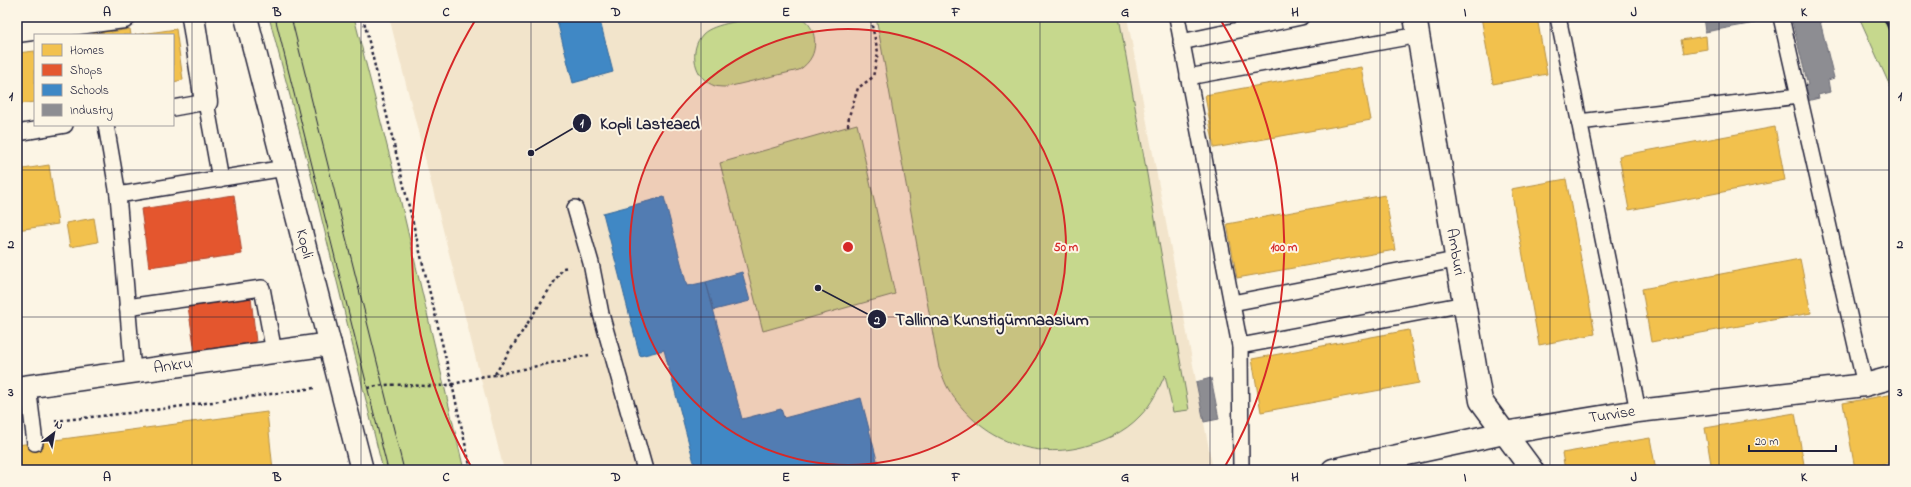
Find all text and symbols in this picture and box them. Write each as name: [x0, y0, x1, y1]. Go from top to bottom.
text: A: [103, 3, 111, 22]
text: B: [272, 3, 282, 22]
text: C: [442, 3, 450, 22]
text: D: [610, 3, 621, 22]
text: E: [782, 3, 790, 22]
text: F: [951, 3, 961, 22]
text: G: [1121, 3, 1129, 22]
text: H: [1291, 3, 1299, 22]
text: I: [1463, 3, 1467, 22]
text: J: [1631, 3, 1637, 22]
text: K: [1801, 3, 1808, 22]
legend: [34, 34, 174, 126]
text: Homes: [70, 42, 104, 60]
text: Shops: [70, 62, 102, 80]
text: Schools: [70, 82, 109, 100]
text: 1: [9, 87, 14, 106]
text: 1: [1898, 87, 1903, 106]
text: Industry: [70, 102, 113, 121]
callout: Kopli Lasteaed: [572, 109, 707, 138]
text: Kopli Lasteaed: [600, 112, 700, 137]
text: 1: [580, 115, 584, 133]
street label: Amburi: [1439, 226, 1471, 278]
street label: Kopli: [289, 227, 319, 262]
text: 2: [7, 235, 15, 254]
text: 2: [1896, 235, 1904, 254]
text: 50 m: [1054, 239, 1079, 257]
text: 100 m: [1271, 239, 1298, 257]
centre of rings: [841, 240, 855, 254]
callout: Tallinna Kunstigümnaasium: [867, 305, 1097, 334]
text: Tallinna Kunstigümnaasium: [895, 308, 1089, 335]
text: 2: [873, 312, 880, 330]
street label: Ankru: [152, 351, 194, 381]
text: 3: [7, 383, 14, 402]
text: 3: [1896, 383, 1903, 402]
street label: Turvise: [1587, 399, 1638, 431]
north arrow: [34, 413, 74, 453]
text: N: [51, 417, 66, 434]
scale bar: [1749, 427, 1836, 453]
text: 20 m: [1755, 433, 1778, 451]
text: A: [103, 468, 111, 487]
text: B: [272, 468, 282, 487]
text: C: [442, 468, 450, 487]
text: D: [610, 468, 621, 487]
text: E: [782, 468, 790, 487]
text: F: [951, 468, 961, 487]
text: G: [1121, 468, 1129, 487]
text: H: [1291, 468, 1299, 487]
text: I: [1463, 468, 1467, 487]
text: J: [1631, 468, 1637, 487]
text: K: [1801, 468, 1808, 487]

